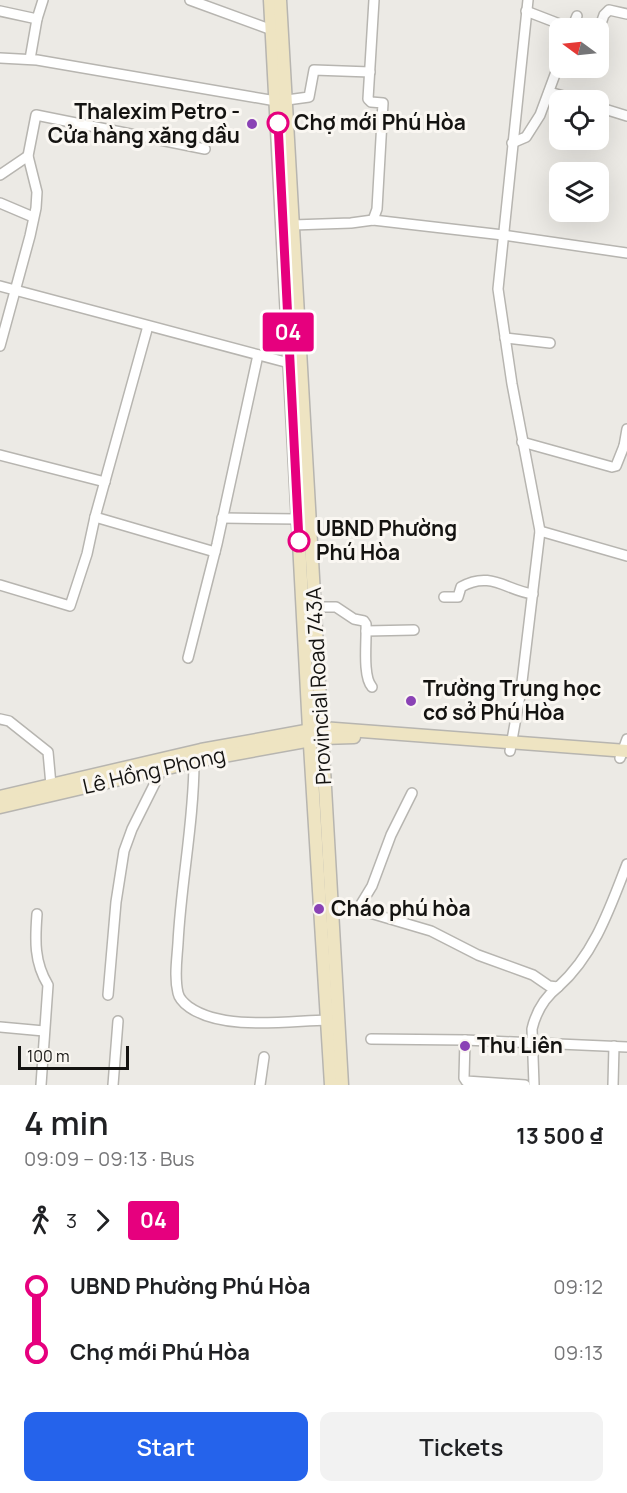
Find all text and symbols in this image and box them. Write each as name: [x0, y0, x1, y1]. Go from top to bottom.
north arrow: [549, 18, 609, 78]
map controls: [549, 18, 609, 222]
button: locate: [549, 90, 609, 150]
place label: Thalexim Petro - Cửa hàng xăng dầu: [48, 97, 240, 149]
place label: Chợ mới Phú Hòa: [294, 108, 466, 136]
marker: Chợ mới Phú Hòa: [267, 112, 289, 134]
marker: Thalexim Petro - Cửa hàng xăng dầu: [245, 117, 259, 131]
button: layers: [549, 162, 609, 222]
line badge: 04: [261, 312, 315, 352]
text: 04: [275, 318, 301, 346]
place label: UBND Phường Phú Hòa: [316, 514, 457, 566]
marker: UBND Phường Phú Hòa: [288, 530, 310, 552]
street label: Provincial Road 743A: [299, 586, 337, 786]
place label: Trường Trung học cơ sở Phú Hòa: [423, 674, 601, 726]
marker: Trường Trung học cơ sở Phú Hòa: [404, 694, 418, 708]
street label: Lê Hồng Phong: [80, 740, 228, 800]
place label: Cháo phú hòa: [331, 894, 471, 922]
marker: Cháo phú hòa: [312, 902, 326, 916]
place label: Thu Liên: [477, 1031, 563, 1059]
marker: Thu Liên: [458, 1039, 472, 1053]
scale bar: [18, 1043, 129, 1070]
text: 100 m: [27, 1045, 70, 1067]
text: 4 min: [24, 1100, 109, 1145]
text: 13 500 ₫: [516, 1121, 603, 1151]
text: 09:09 – 09:13 · Bus: [24, 1145, 195, 1172]
icon: walk: [24, 1204, 57, 1237]
icon: forward: [86, 1204, 119, 1237]
text: 04: [140, 1206, 167, 1234]
text: 3: [66, 1207, 77, 1234]
text: UBND Phường Phú Hòa: [70, 1271, 310, 1301]
text: 09:12: [553, 1273, 603, 1300]
text: Chợ mới Phú Hòa: [70, 1337, 250, 1367]
text: 09:13: [554, 1339, 603, 1366]
button: Start: [24, 1412, 308, 1481]
button: Tickets: [320, 1412, 603, 1481]

